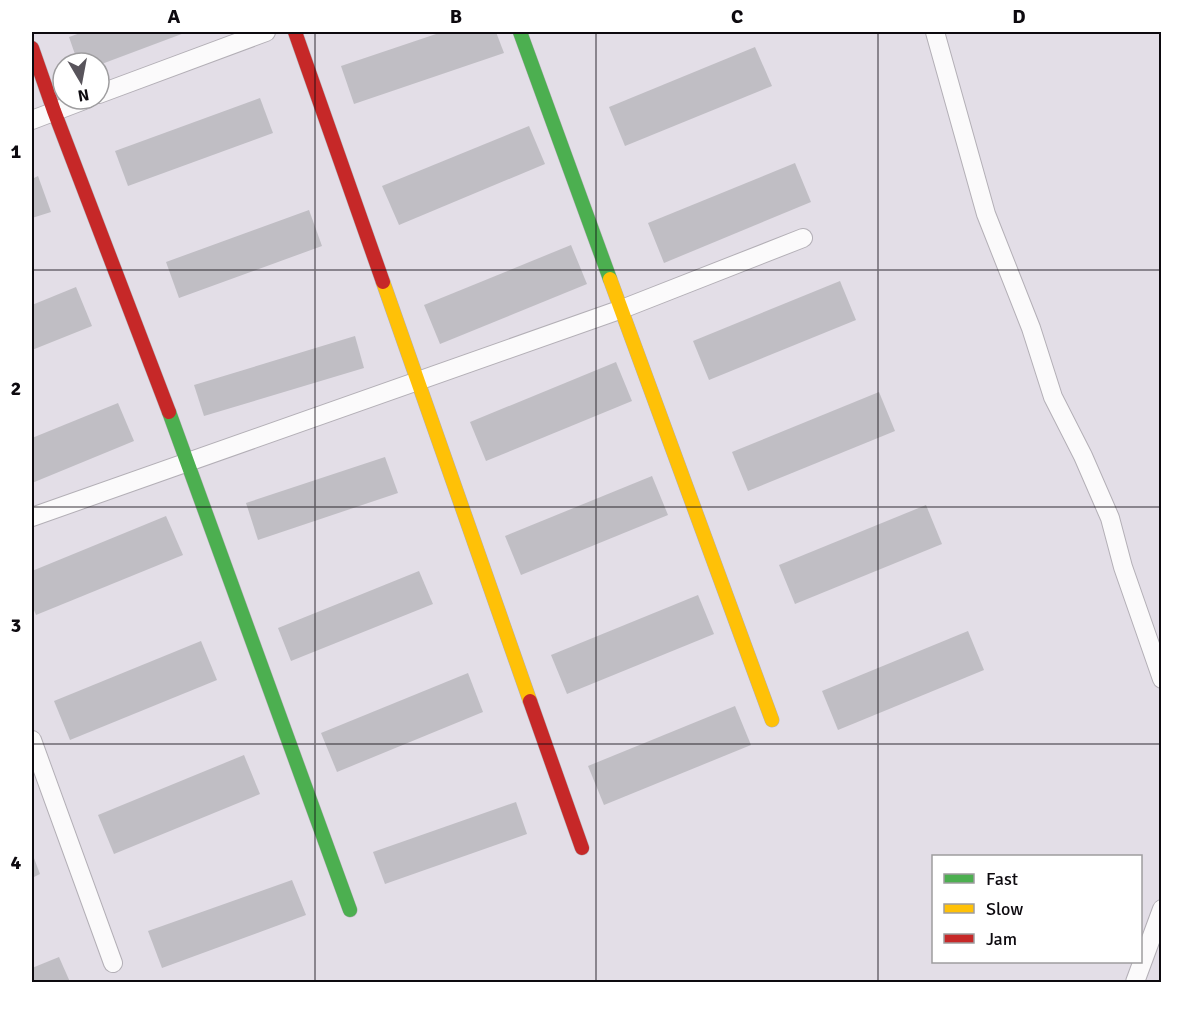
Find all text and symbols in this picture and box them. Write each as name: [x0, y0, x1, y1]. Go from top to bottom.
text: A: [168, 4, 181, 29]
text: B: [450, 4, 462, 29]
text: C: [731, 4, 743, 29]
text: D: [1012, 4, 1026, 29]
north arrow: [51, 51, 111, 111]
text: N: [76, 84, 91, 106]
text: 1: [11, 139, 22, 164]
text: 2: [11, 376, 21, 401]
text: 3: [11, 613, 21, 638]
text: 4: [11, 850, 22, 875]
legend: [932, 855, 1142, 963]
text: Fast: [986, 868, 1018, 890]
text: Slow: [986, 898, 1023, 920]
text: Jam: [986, 928, 1017, 950]

